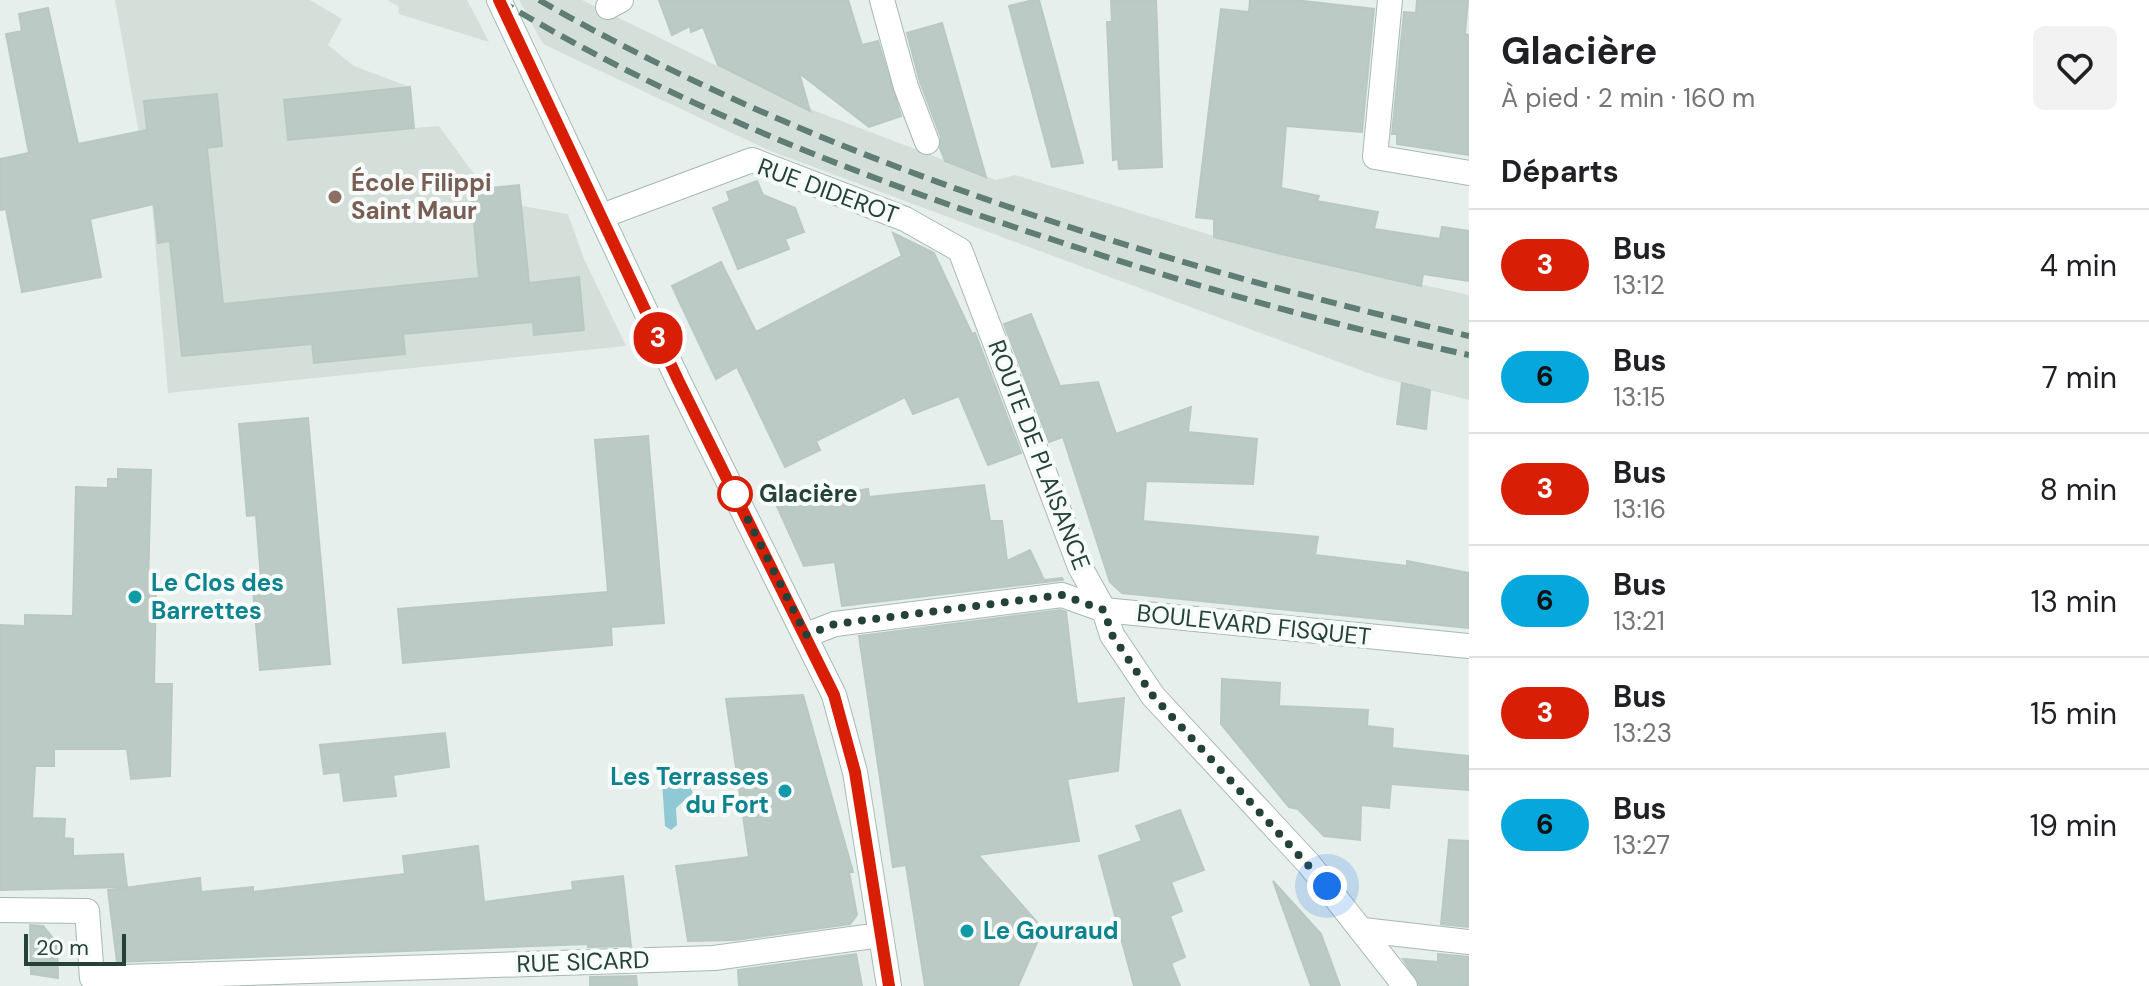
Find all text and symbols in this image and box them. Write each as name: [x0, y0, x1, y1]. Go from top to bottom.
text: Glacière: [1501, 26, 1657, 76]
button: heart: [2033, 26, 2117, 110]
text: À pied · 2 min · 160 m: [1501, 81, 1755, 115]
street label: RUE DIDEROT: [754, 151, 903, 230]
text: Départs: [1501, 152, 1619, 191]
place label: École Filippi Saint Maur: [351, 166, 492, 226]
marker: École Filippi Saint Maur: [326, 188, 344, 206]
text: Bus: [1613, 229, 1667, 268]
text: 3: [1537, 246, 1553, 283]
text: 4 min: [2040, 246, 2117, 285]
text: 13:12: [1613, 268, 1665, 302]
line badge: 3: [632, 312, 684, 364]
text: 3: [650, 319, 666, 356]
street label: ROUTE DE PLAISANCE: [981, 335, 1098, 574]
text: Bus: [1613, 341, 1667, 380]
text: 6: [1536, 358, 1554, 395]
text: 7 min: [2042, 358, 2117, 397]
text: 13:15: [1613, 380, 1666, 414]
text: Bus: [1613, 453, 1667, 492]
text: 3: [1537, 470, 1553, 507]
text: 8 min: [2040, 470, 2117, 509]
marker: Glacière: [718, 477, 752, 511]
place label: Glacière: [759, 478, 858, 509]
text: 13:16: [1613, 492, 1666, 526]
text: Bus: [1613, 565, 1667, 604]
place label: Le Clos des Barrettes: [151, 567, 284, 626]
text: 6: [1536, 582, 1554, 619]
text: 13 min: [2031, 582, 2117, 621]
marker: Le Clos des Barrettes: [126, 588, 144, 606]
street label: BOULEVARD FISQUET: [1135, 597, 1373, 652]
text: 13:21: [1613, 604, 1665, 638]
text: Bus: [1613, 677, 1667, 716]
text: 3: [1537, 694, 1553, 731]
text: 15 min: [2030, 694, 2117, 733]
text: 13:23: [1613, 716, 1672, 750]
place label: Les Terrasses du Fort: [610, 761, 769, 820]
marker: Les Terrasses du Fort: [776, 782, 794, 800]
text: Bus: [1613, 789, 1667, 828]
text: 6: [1536, 806, 1554, 843]
text: 19 min: [2030, 806, 2117, 845]
text: 13:27: [1613, 828, 1670, 862]
your location: [1307, 866, 1347, 906]
place label: Le Gouraud: [983, 915, 1118, 946]
marker: Le Gouraud: [958, 922, 976, 940]
scale bar: [24, 930, 126, 966]
text: 20 m: [36, 933, 89, 962]
street label: RUE SICARD: [516, 944, 650, 979]

